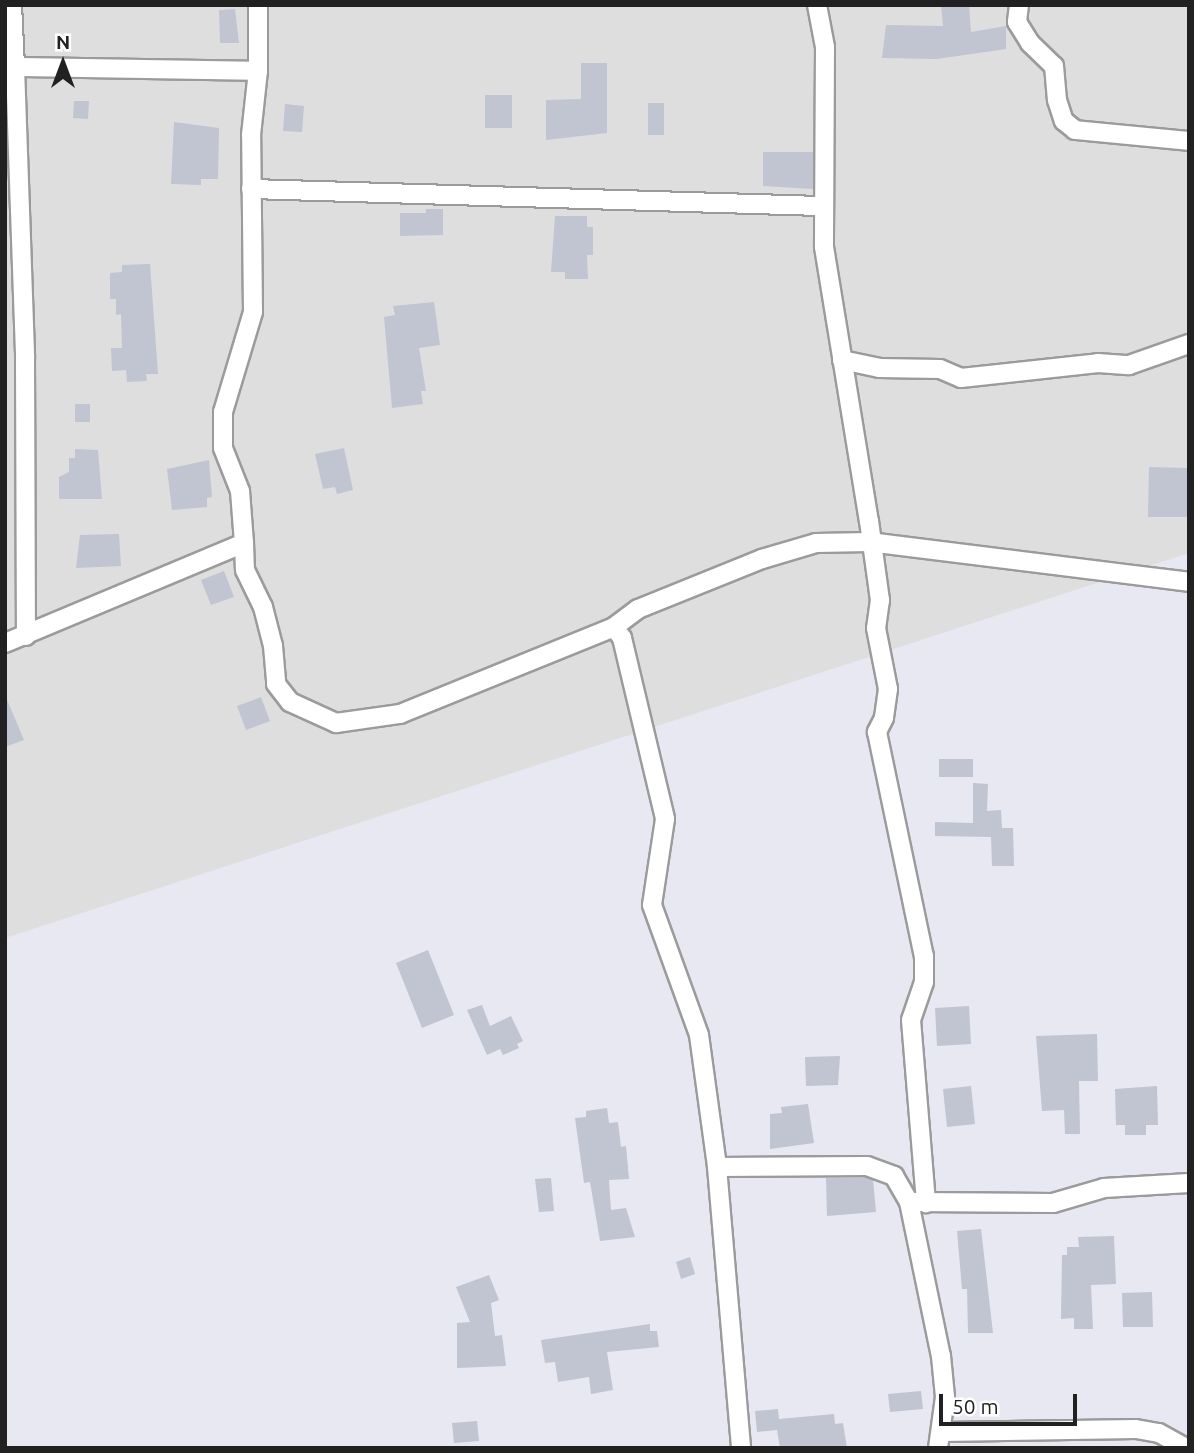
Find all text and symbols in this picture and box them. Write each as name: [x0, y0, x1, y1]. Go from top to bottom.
north arrow: [28, 28, 98, 98]
text: N: [56, 31, 70, 53]
scale bar: [942, 1380, 1080, 1424]
text: 50 m: [952, 1394, 999, 1418]

